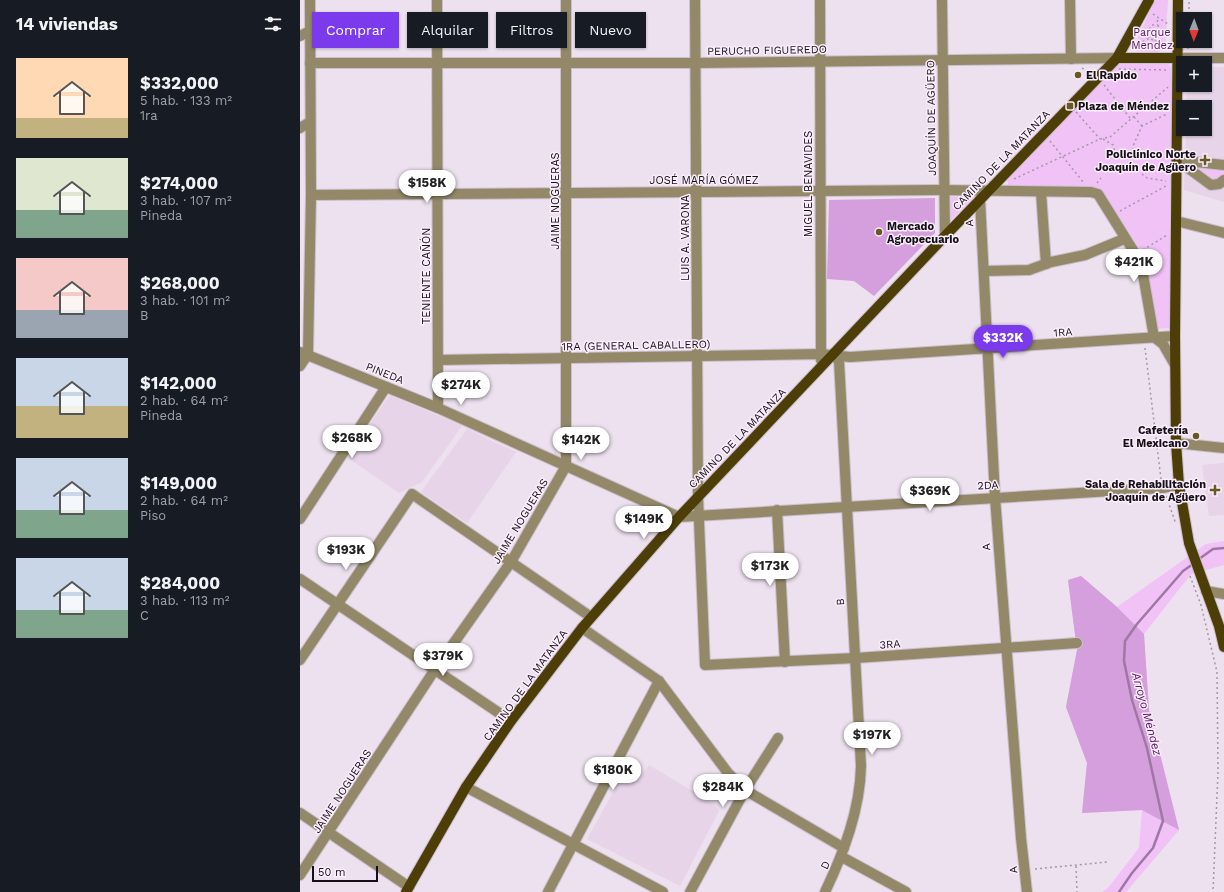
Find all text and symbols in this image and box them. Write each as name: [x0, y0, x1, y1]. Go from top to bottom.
chip: Comprar: [312, 12, 399, 48]
chip: Alquilar: [407, 12, 488, 48]
chip: Filtros: [496, 12, 567, 48]
chip: Nuevo: [575, 12, 646, 48]
north arrow: [1176, 12, 1212, 48]
map controls: [1176, 12, 1212, 136]
icon: filters: [262, 13, 284, 35]
text: 14 viviendas: [16, 14, 118, 34]
park label: Parque Mendez: [1131, 26, 1173, 52]
street label: PERUCHO FIGUEREDO: [707, 43, 827, 58]
button: +: [1176, 56, 1212, 92]
street label: JOAQUÍN DE AGÜERO: [923, 60, 939, 176]
place label: El Rapido: [1086, 69, 1137, 82]
marker: El Rapido: [1073, 70, 1083, 80]
text: $332,000: [140, 73, 219, 93]
icon: home: [48, 74, 96, 122]
text: 5 hab. · 133 m²: [140, 93, 232, 108]
place label: Plaza de Méndez: [1078, 100, 1169, 113]
button: −: [1176, 100, 1212, 136]
marker: Plaza de Méndez: [1065, 101, 1075, 111]
text: 1ra: [140, 108, 158, 123]
street label: CAMINO DE LA MATANZA: [950, 108, 1053, 213]
street label: MIGUEL BENAVIDES: [802, 131, 815, 237]
place label: Policlínico Norte Joaquín de Agüero: [1095, 148, 1196, 174]
street label: JAIME NOGUERAS: [549, 152, 562, 250]
marker: Policlínico Norte Joaquín de Agüero: [1199, 154, 1211, 166]
pin: $158K: [399, 170, 455, 204]
text: $274,000: [140, 173, 218, 193]
street label: JOSÉ MARÍA GÓMEZ: [649, 173, 759, 187]
icon: home: [48, 174, 96, 222]
text: $158K: [408, 175, 446, 190]
text: 3 hab. · 107 m²: [140, 193, 232, 208]
street label: LUIS A. VARONA: [679, 195, 692, 281]
text: Pineda: [140, 208, 182, 223]
street label: A: [963, 219, 976, 227]
place label: Mercado Agropecuario: [887, 220, 959, 246]
marker: Mercado Agropecuario: [874, 227, 884, 237]
street label: TENIENTE CAÑÓN: [419, 228, 433, 324]
pin: $421K: [1106, 249, 1162, 283]
text: $421K: [1115, 254, 1153, 269]
text: $268,000: [140, 273, 220, 293]
icon: home: [48, 274, 96, 322]
text: 3 hab. · 101 m²: [140, 293, 230, 308]
text: B: [140, 308, 149, 323]
pin: $332K: [975, 325, 1031, 359]
street label: 1RA: [1053, 325, 1073, 340]
text: $332K: [983, 330, 1023, 345]
street label: 1RA (GENERAL CABALLERO): [562, 338, 710, 353]
street label: PINEDA: [364, 360, 406, 387]
pin: $274K: [433, 372, 489, 406]
text: $142,000: [140, 373, 217, 393]
icon: home: [48, 374, 96, 422]
text: $274K: [441, 377, 481, 392]
street label: CAMINO DE LA MATANZA: [686, 386, 789, 491]
text: 2 hab. · 64 m²: [140, 393, 228, 408]
text: Pineda: [140, 408, 182, 423]
place label: Cafetería El Mexicano: [1123, 424, 1189, 450]
pin: $268K: [324, 425, 380, 459]
pin: $142K: [553, 427, 609, 461]
text: $268K: [331, 430, 373, 445]
marker: Cafetería El Mexicano: [1191, 431, 1201, 441]
text: $142K: [562, 432, 600, 447]
text: $149,000: [140, 473, 217, 493]
icon: home: [48, 474, 96, 522]
street label: JAIME NOGUERAS: [490, 476, 551, 566]
pin: $369K: [902, 478, 958, 512]
street label: 2DA: [977, 478, 999, 493]
place label: Sala de Rehabilitación Joaquín de Agüero: [1085, 478, 1206, 504]
text: $369K: [909, 483, 951, 498]
marker: Sala de Rehabilitación Joaquín de Agüero: [1209, 484, 1221, 496]
text: 2 hab. · 64 m²: [140, 493, 228, 508]
pin: $149K: [616, 506, 672, 540]
text: Piso: [140, 508, 166, 523]
text: $149K: [624, 511, 664, 526]
pin: $193K: [318, 537, 374, 571]
text: $193K: [327, 542, 365, 557]
street label: A: [980, 543, 993, 551]
pin: $173K: [742, 553, 798, 587]
text: $173K: [751, 558, 789, 573]
text: $284,000: [140, 573, 220, 593]
icon: home: [48, 574, 96, 622]
text: 3 hab. · 113 m²: [140, 593, 230, 608]
street label: B: [834, 598, 847, 606]
text: C: [140, 608, 149, 623]
street label: CAMINO DE LA MATANZA: [481, 627, 570, 743]
street label: 3RA: [879, 637, 901, 652]
pin: $379K: [415, 643, 471, 677]
text: $379K: [423, 648, 463, 663]
water label: Arroyo Méndez: [1129, 670, 1165, 758]
pin: $197K: [844, 722, 900, 756]
text: $197K: [853, 727, 891, 742]
street label: JAIME NOGUERAS: [310, 747, 374, 836]
pin: $180K: [585, 757, 641, 791]
text: $180K: [593, 762, 633, 777]
pin: $284K: [695, 774, 751, 808]
text: $284K: [702, 779, 744, 794]
street label: D: [818, 859, 833, 872]
scale bar: [312, 864, 378, 883]
text: 50 m: [318, 866, 345, 879]
street label: A: [1007, 866, 1020, 874]

